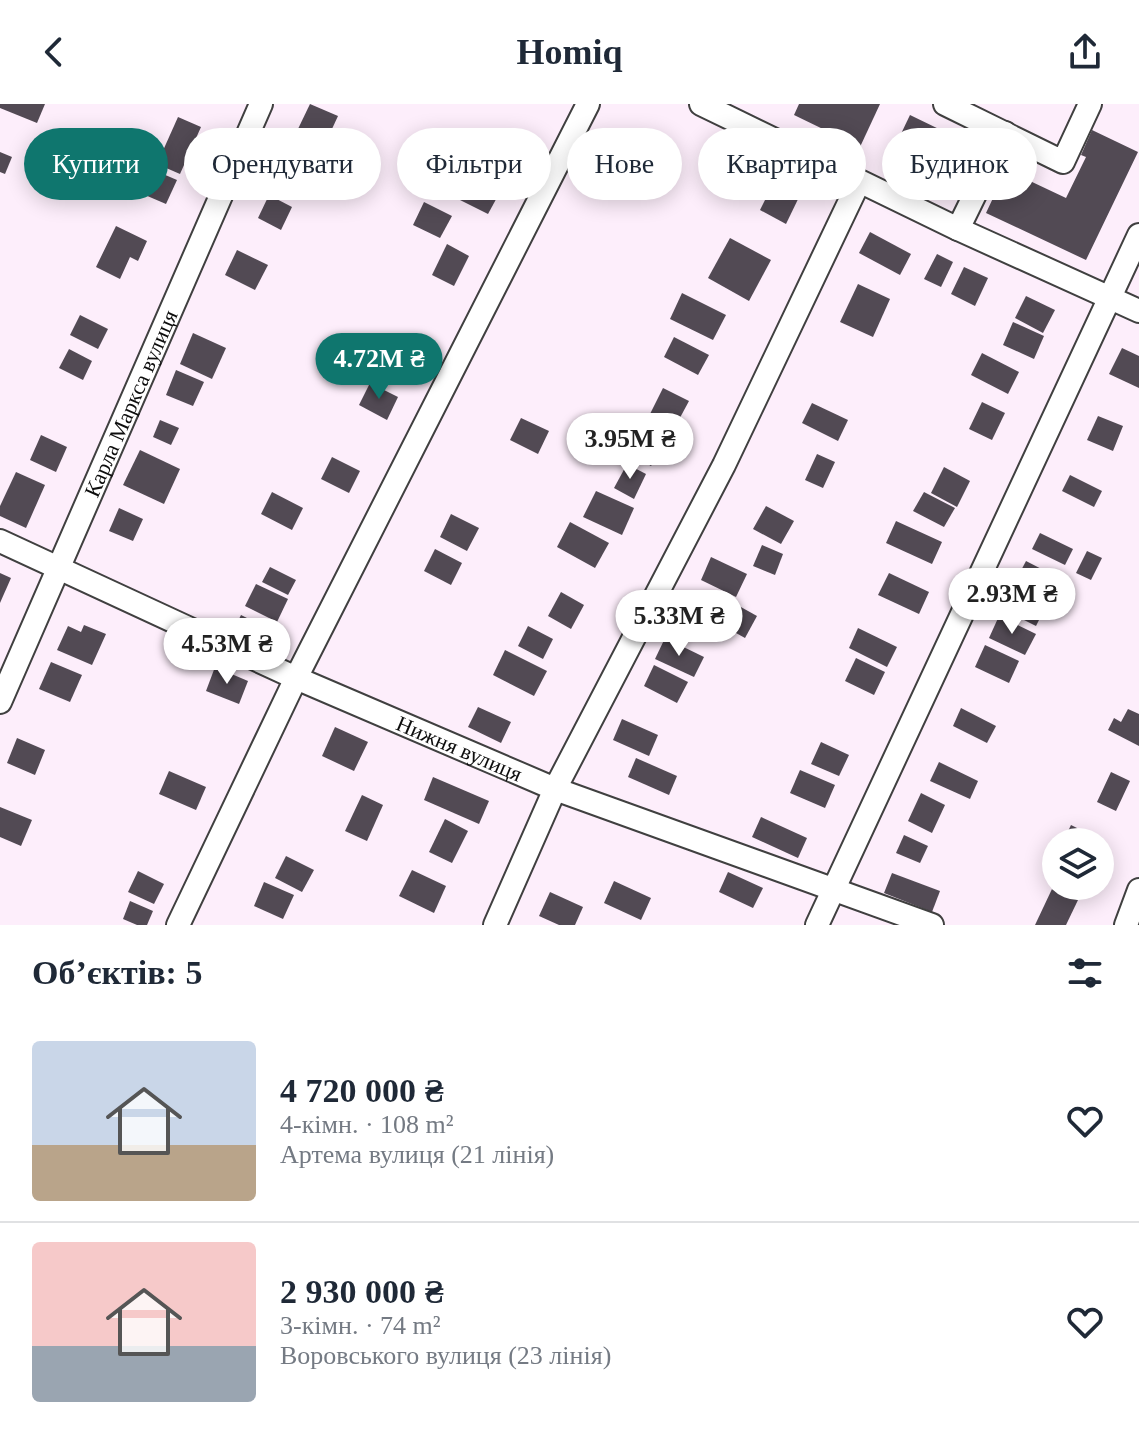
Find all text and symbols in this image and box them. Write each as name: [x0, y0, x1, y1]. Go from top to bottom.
icon: back: [32, 30, 76, 74]
icon: share: [1063, 30, 1107, 74]
text: Homiq: [516, 32, 623, 72]
chip: Купити: [24, 128, 168, 200]
chip: Орендувати: [184, 128, 381, 200]
chip: Фільтри: [397, 128, 551, 200]
chip: Нове: [567, 128, 682, 200]
chip: Квартира: [698, 128, 866, 200]
chip: Будинок: [882, 128, 1037, 200]
street label: Карла Маркса вулиця: [79, 306, 183, 501]
pin: 4.72M ₴: [305, 333, 453, 401]
text: 4.72M ₴: [334, 344, 425, 373]
pin: 3.95M ₴: [556, 413, 704, 481]
text: 3.95M ₴: [585, 424, 676, 453]
pin: 2.93M ₴: [938, 568, 1086, 636]
text: 2.93M ₴: [967, 579, 1058, 608]
pin: 5.33M ₴: [605, 590, 753, 658]
text: 5.33M ₴: [634, 601, 725, 630]
pin: 4.53M ₴: [153, 618, 301, 686]
text: 4.53M ₴: [182, 629, 273, 658]
street label: Нижня вулиця: [392, 711, 526, 787]
map controls: [1042, 828, 1114, 900]
button: layers: [1042, 828, 1114, 900]
icon: filters: [1063, 951, 1107, 995]
text: Об’єктів: 5: [32, 954, 202, 991]
text: 4 720 000 ₴: [280, 1072, 443, 1109]
icon: home: [96, 1073, 192, 1169]
icon: heart: [1063, 1099, 1107, 1143]
text: 4-кімн. · 108 m²: [280, 1110, 454, 1139]
text: Артема вулиця (21 лiнiя): [280, 1140, 554, 1169]
text: 2 930 000 ₴: [280, 1273, 443, 1310]
icon: home: [96, 1274, 192, 1370]
icon: heart: [1063, 1300, 1107, 1344]
text: 3-кімн. · 74 m²: [280, 1311, 441, 1340]
text: Воровського вулиця (23 лiнiя): [280, 1341, 611, 1370]

